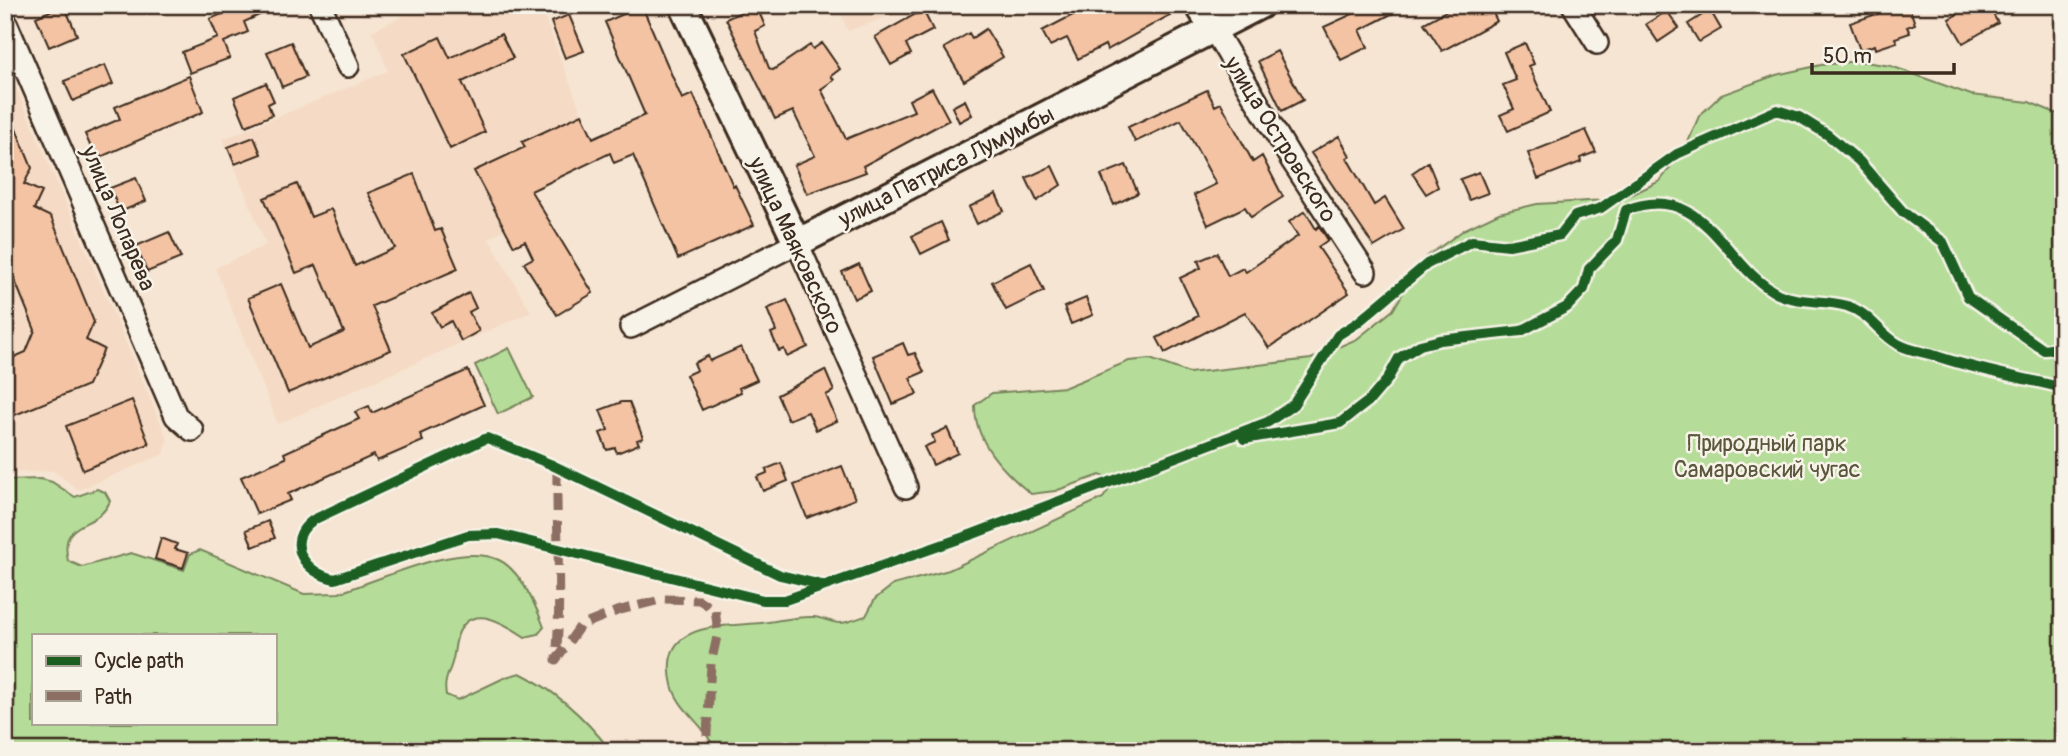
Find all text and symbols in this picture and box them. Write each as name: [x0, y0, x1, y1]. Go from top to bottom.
scale bar: [1812, 32, 1954, 76]
text: 50 m: [1823, 43, 1872, 70]
street label: улица Островского: [1217, 50, 1343, 228]
street label: улица Патриса Лумумбы: [833, 99, 1059, 234]
street label: улица Лопарева: [75, 140, 162, 295]
street label: улица Маяковского: [741, 151, 849, 338]
park label: Природный парк Самаровский чугас: [1674, 429, 1860, 484]
legend: [32, 634, 276, 724]
text: Cycle path: [94, 648, 184, 675]
text: Path: [94, 684, 132, 711]

